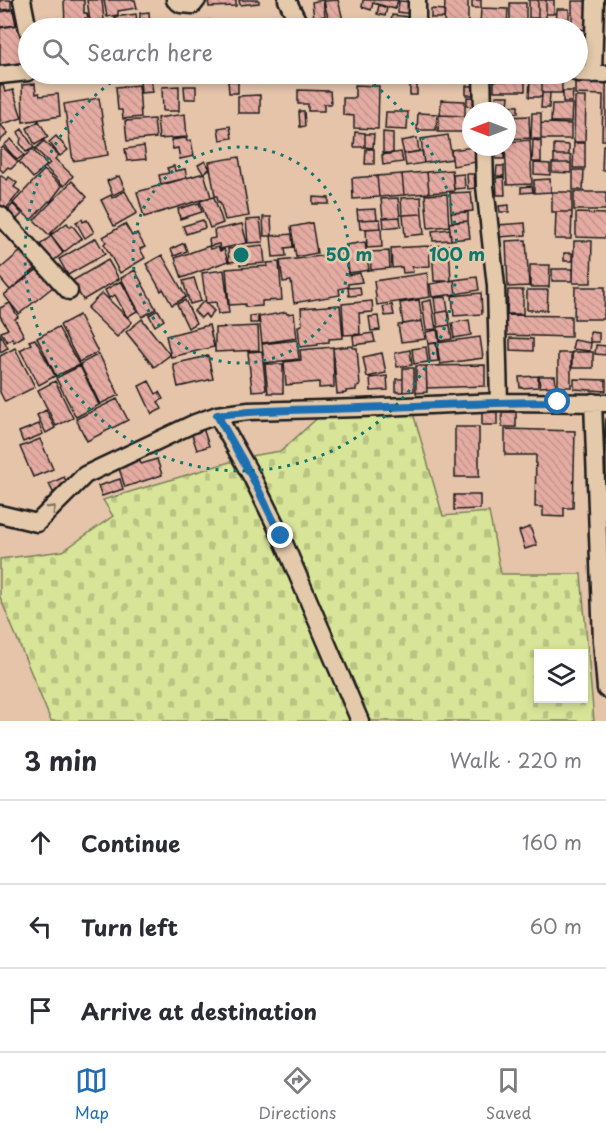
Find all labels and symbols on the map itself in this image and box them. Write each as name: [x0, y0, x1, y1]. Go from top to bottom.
north arrow: [462, 102, 516, 156]
text: 50 m: [326, 240, 372, 267]
text: 100 m: [429, 240, 485, 267]
centre of rings: [231, 245, 251, 265]
route start: [544, 388, 570, 414]
one-way arrow: [45, 505, 55, 516]
route end: [267, 522, 293, 548]

